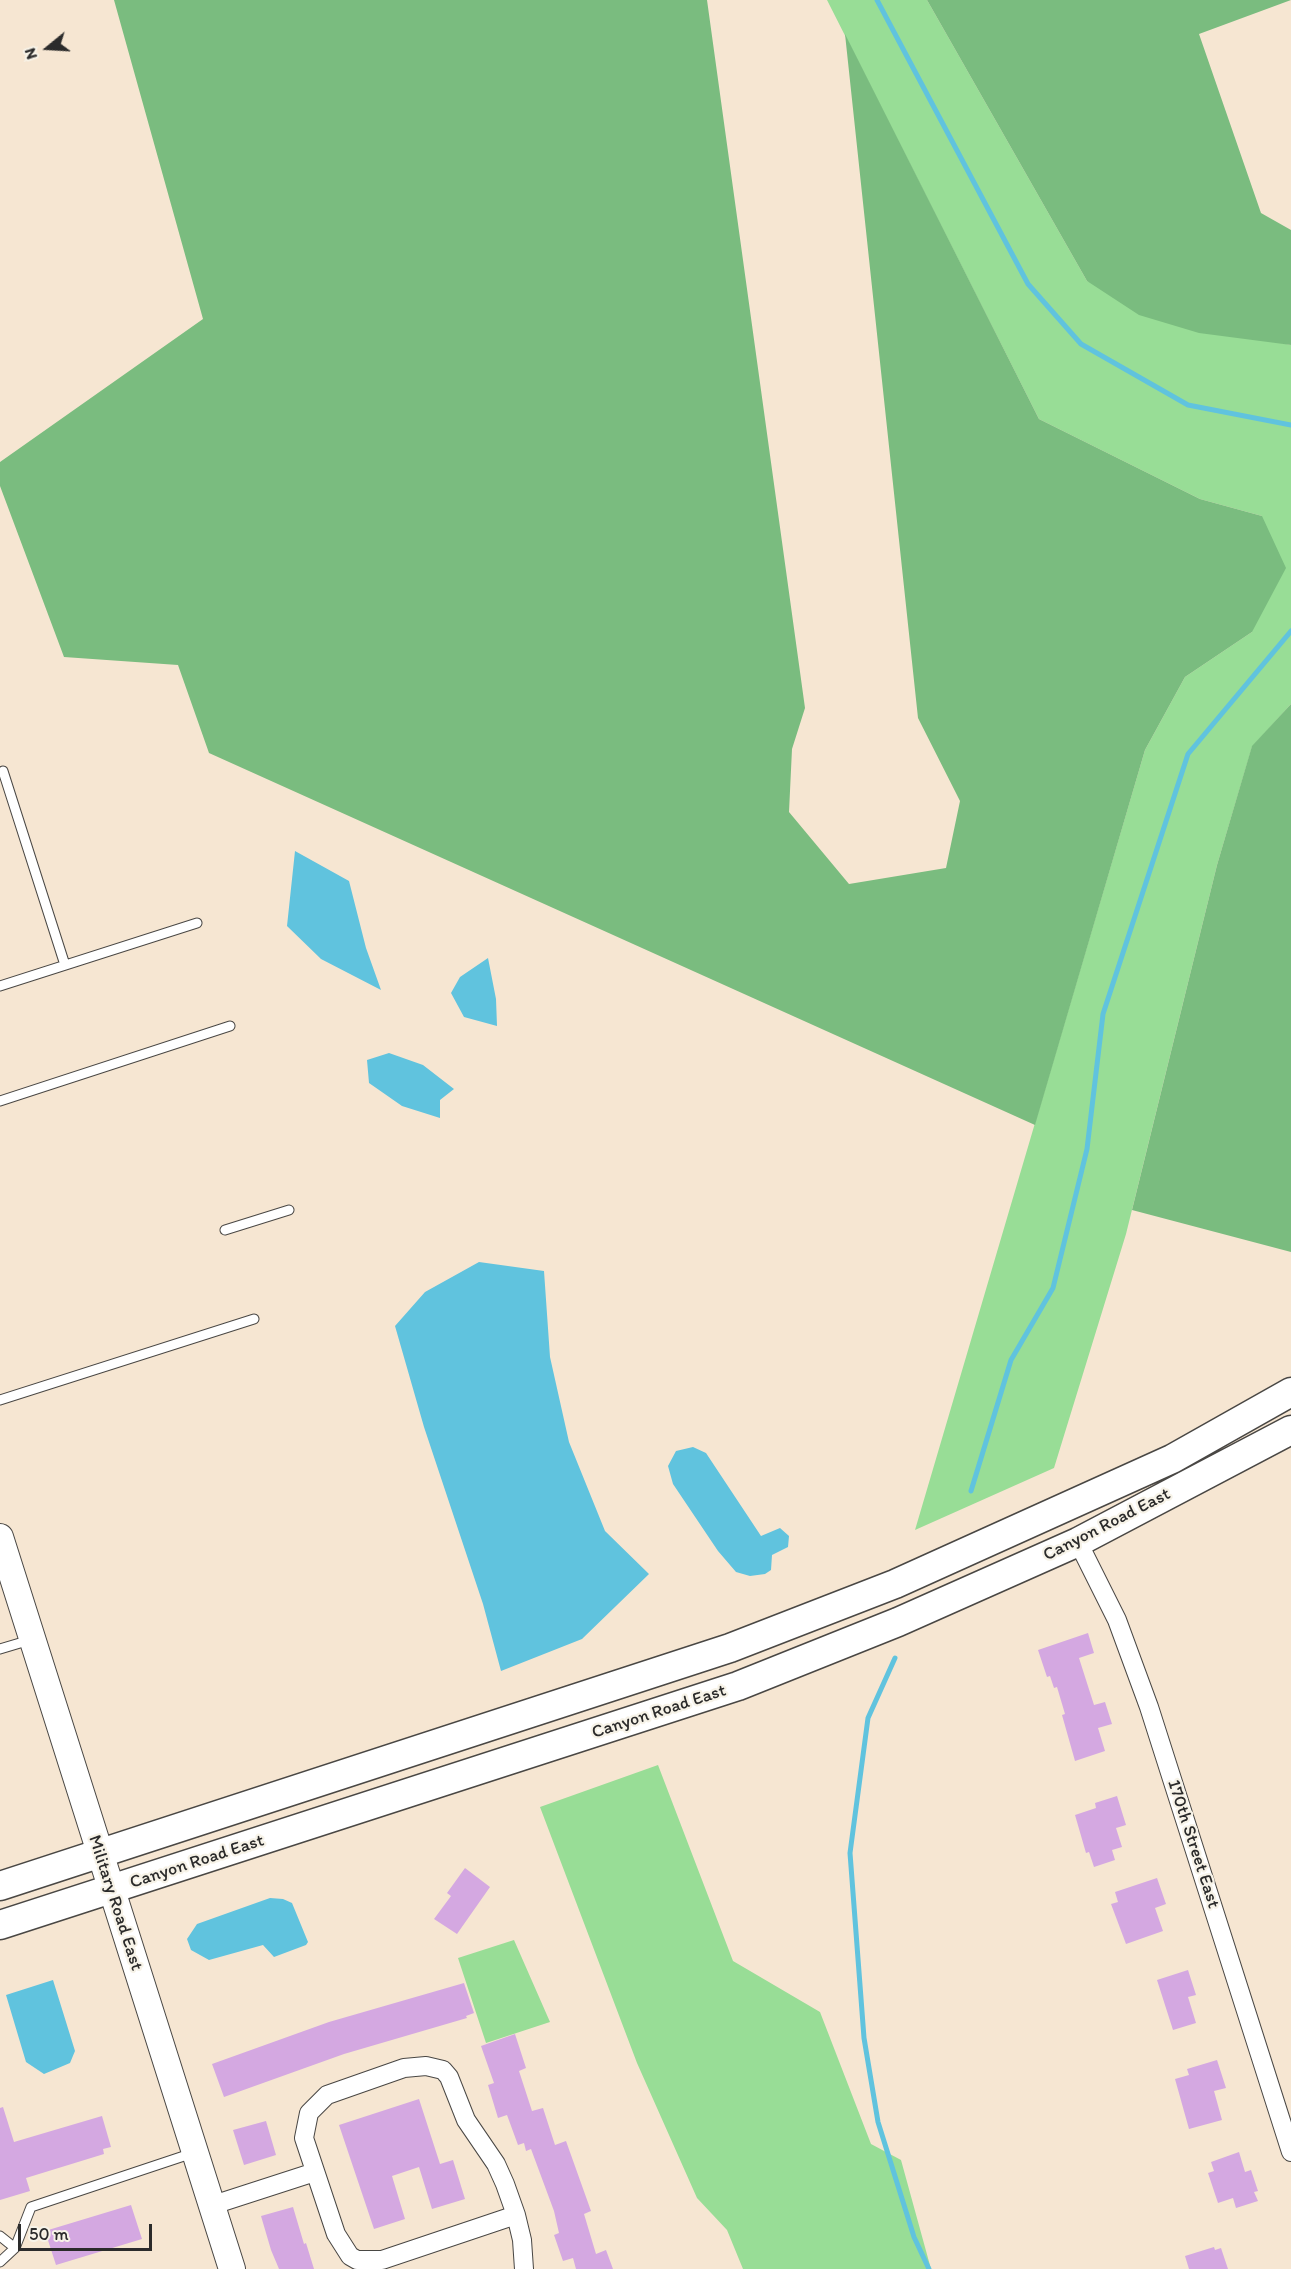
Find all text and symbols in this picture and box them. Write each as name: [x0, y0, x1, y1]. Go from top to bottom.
north arrow: [18, 18, 78, 78]
text: N: [20, 46, 41, 62]
street label: Canyon Road East: [1040, 1484, 1174, 1566]
street label: Canyon Road East: [589, 1680, 729, 1744]
street label: 170th Street East: [1162, 1777, 1224, 1911]
street label: Canyon Road East: [127, 1830, 267, 1894]
street label: Military Road East: [83, 1833, 147, 1973]
scale bar: [21, 2212, 154, 2250]
text: 50 m: [29, 2223, 69, 2245]

